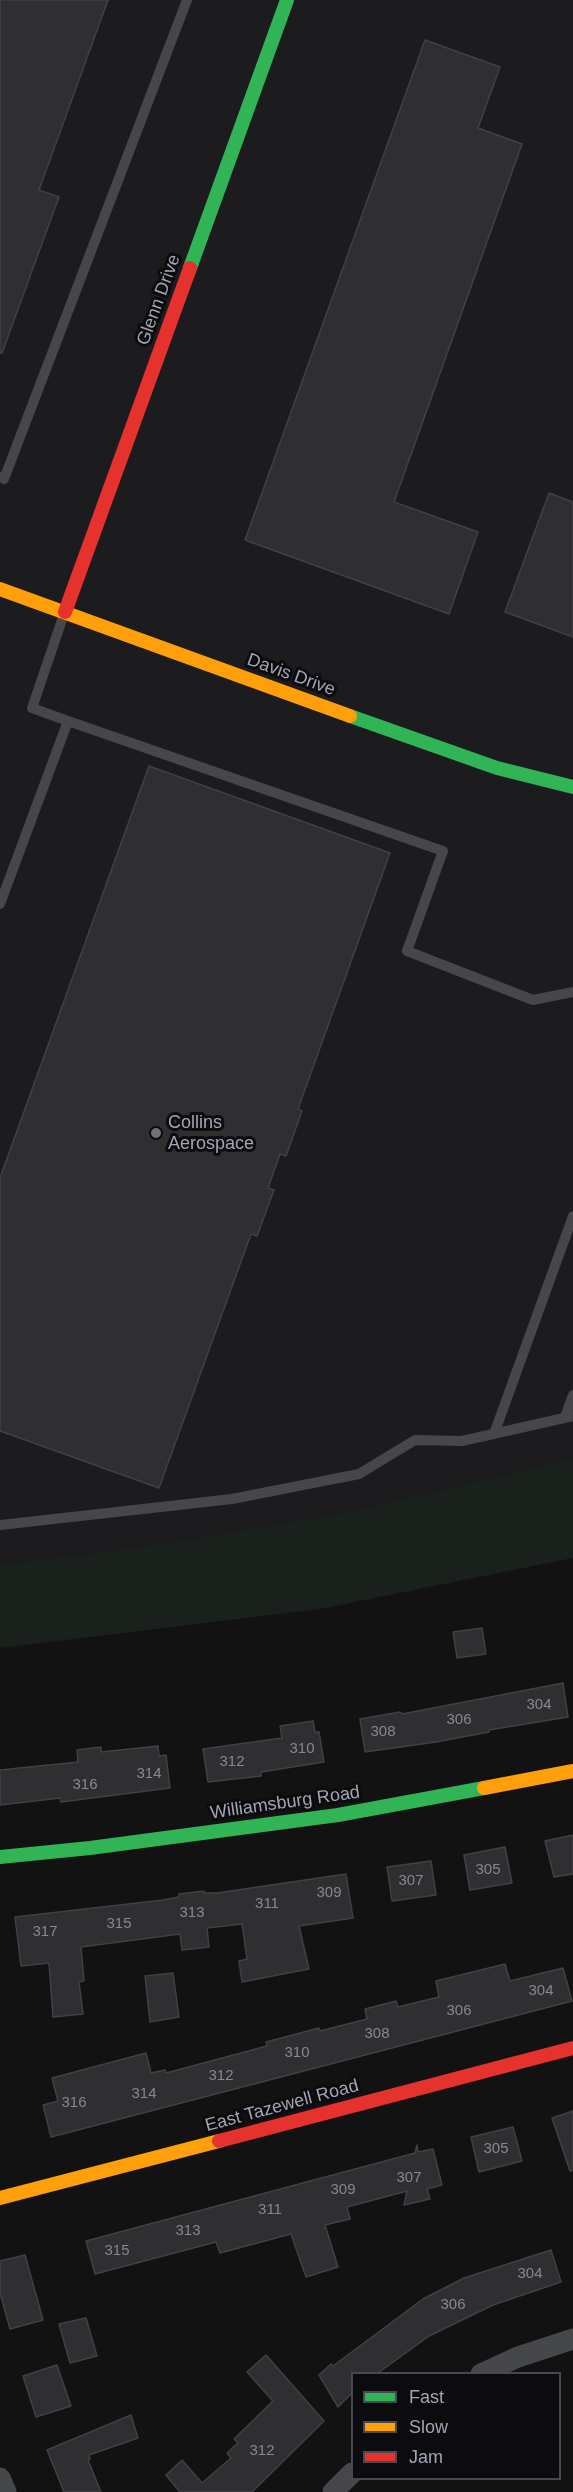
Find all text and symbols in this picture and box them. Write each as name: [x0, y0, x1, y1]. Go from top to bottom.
street label: Glenn Drive: [133, 252, 185, 348]
street label: Davis Drive: [244, 649, 338, 701]
place label: Collins Aerospace: [168, 1112, 254, 1154]
marker: Collins Aerospace: [149, 1126, 163, 1140]
house number: 304: [526, 1696, 552, 1714]
house number: 306: [446, 1711, 472, 1729]
house number: 308: [370, 1723, 396, 1741]
house number: 310: [289, 1740, 315, 1758]
house number: 312: [219, 1753, 245, 1771]
house number: 314: [136, 1765, 162, 1783]
house number: 316: [72, 1776, 98, 1794]
street label: Williamsburg Road: [209, 1782, 361, 1824]
house number: 305: [475, 1861, 501, 1879]
house number: 307: [398, 1872, 424, 1890]
house number: 309: [316, 1884, 342, 1902]
house number: 311: [255, 1895, 279, 1913]
house number: 313: [179, 1904, 205, 1922]
house number: 315: [106, 1915, 132, 1933]
house number: 317: [32, 1923, 58, 1941]
house number: 304: [528, 1982, 554, 2000]
house number: 306: [446, 2002, 472, 2020]
house number: 308: [364, 2025, 390, 2043]
house number: 310: [284, 2044, 310, 2062]
house number: 312: [208, 2067, 234, 2085]
street label: East Tazewell Road: [203, 2075, 361, 2137]
house number: 314: [131, 2085, 157, 2103]
house number: 316: [61, 2094, 87, 2112]
house number: 305: [483, 2140, 509, 2158]
house number: 307: [396, 2169, 422, 2187]
house number: 309: [330, 2181, 356, 2199]
house number: 311: [258, 2201, 282, 2219]
house number: 313: [175, 2222, 201, 2240]
house number: 315: [104, 2242, 130, 2260]
house number: 304: [517, 2265, 543, 2283]
house number: 306: [440, 2296, 466, 2314]
legend: [351, 2372, 561, 2480]
text: Fast: [409, 2387, 444, 2407]
text: Slow: [409, 2417, 448, 2437]
house number: 312: [249, 2442, 275, 2460]
text: Jam: [409, 2447, 443, 2467]

